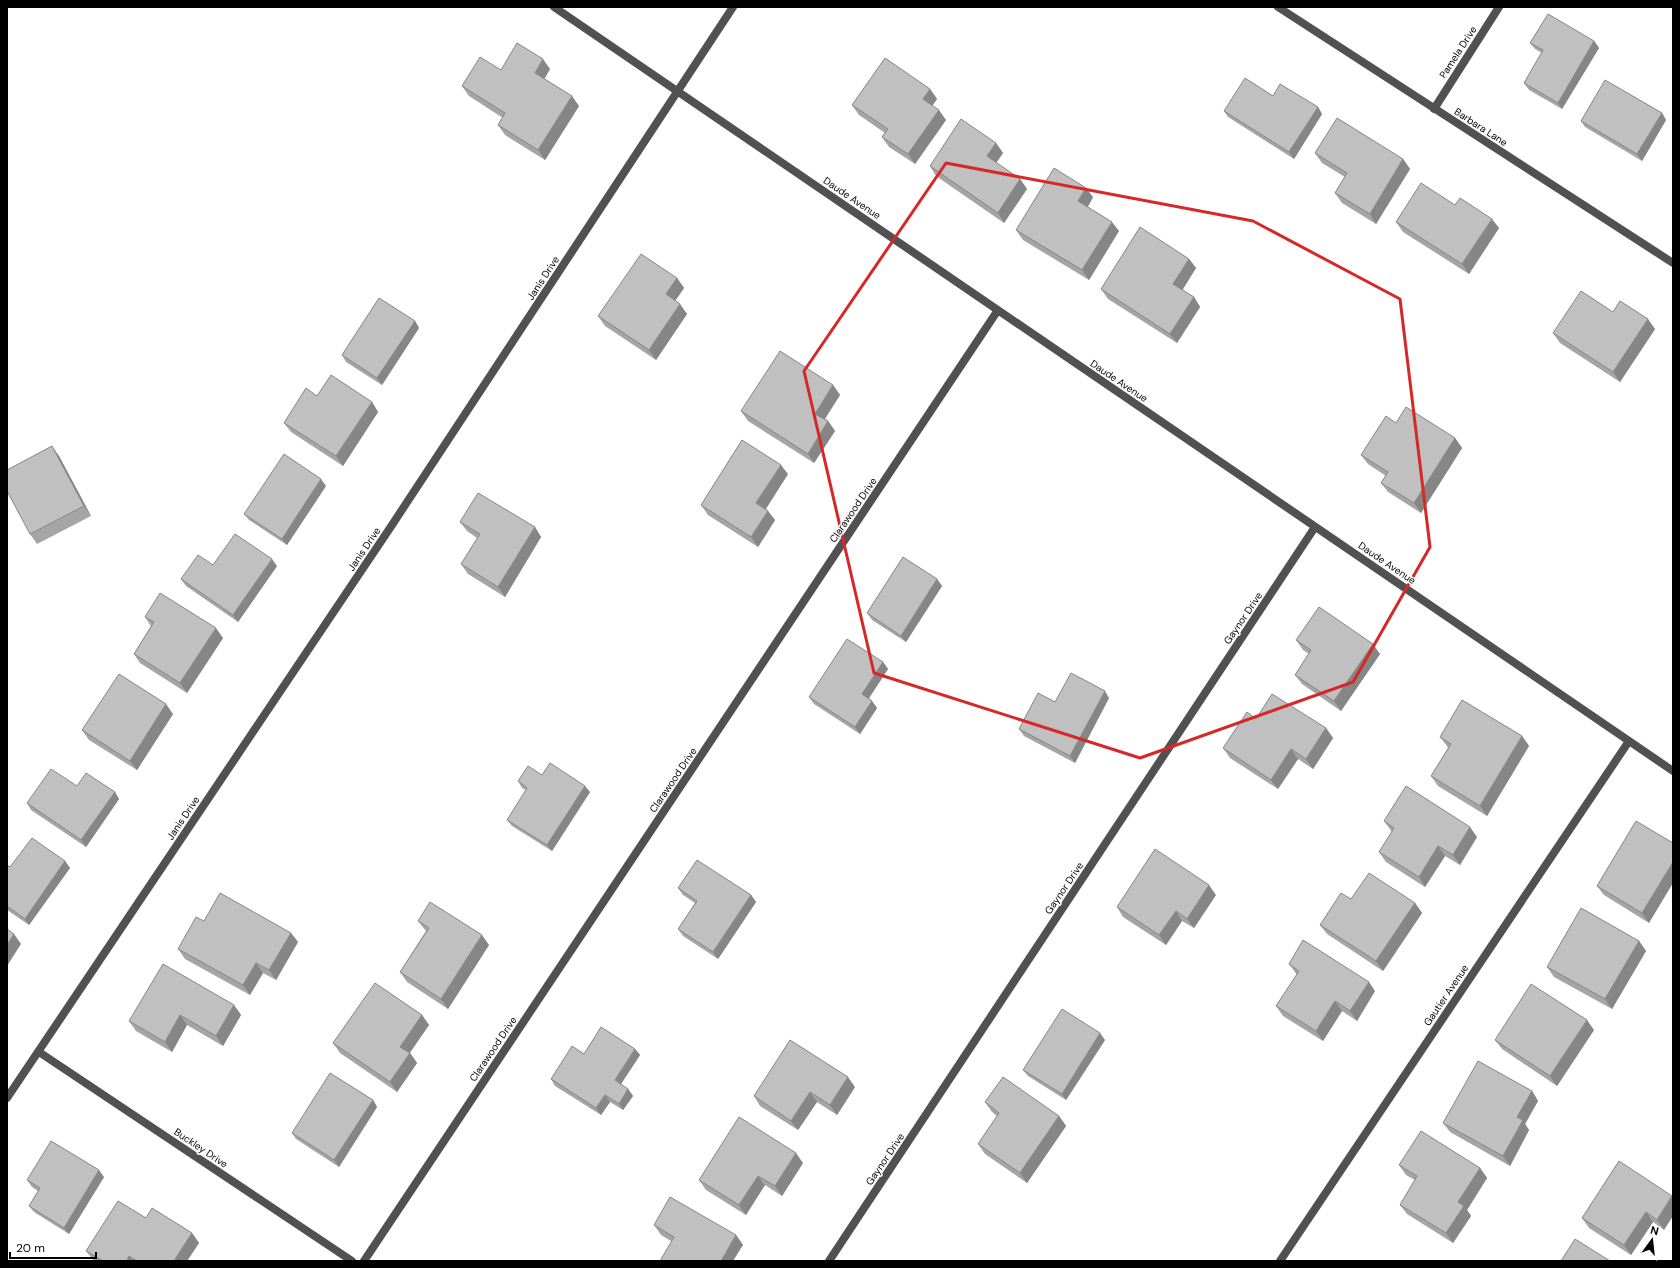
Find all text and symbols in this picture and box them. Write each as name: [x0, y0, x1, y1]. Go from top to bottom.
street label: Pamela Drive: [1436, 23, 1480, 81]
street label: Barbara Lane: [1452, 105, 1510, 149]
street label: Daude Avenue: [821, 174, 884, 222]
street label: Janis Drive: [524, 253, 562, 302]
street label: Daude Avenue: [1088, 357, 1151, 405]
street label: Clarawood Drive: [826, 475, 880, 545]
street label: Janis Drive: [345, 524, 384, 573]
street label: Daude Avenue: [1356, 539, 1419, 587]
street label: Gaynor Drive: [1221, 589, 1265, 647]
street label: Clarawood Drive: [646, 745, 700, 815]
street label: Janis Drive: [164, 793, 203, 842]
street label: Gaynor Drive: [1042, 859, 1086, 917]
street label: Gautier Avenue: [1421, 962, 1471, 1028]
street label: Clarawood Drive: [466, 1014, 520, 1084]
street label: Buckley Drive: [172, 1125, 231, 1171]
street label: Gaynor Drive: [863, 1130, 907, 1188]
north arrow: [1632, 1220, 1672, 1260]
text: N: [1649, 1223, 1660, 1238]
scale bar: [10, 1234, 96, 1260]
text: 20 m: [16, 1240, 45, 1256]

